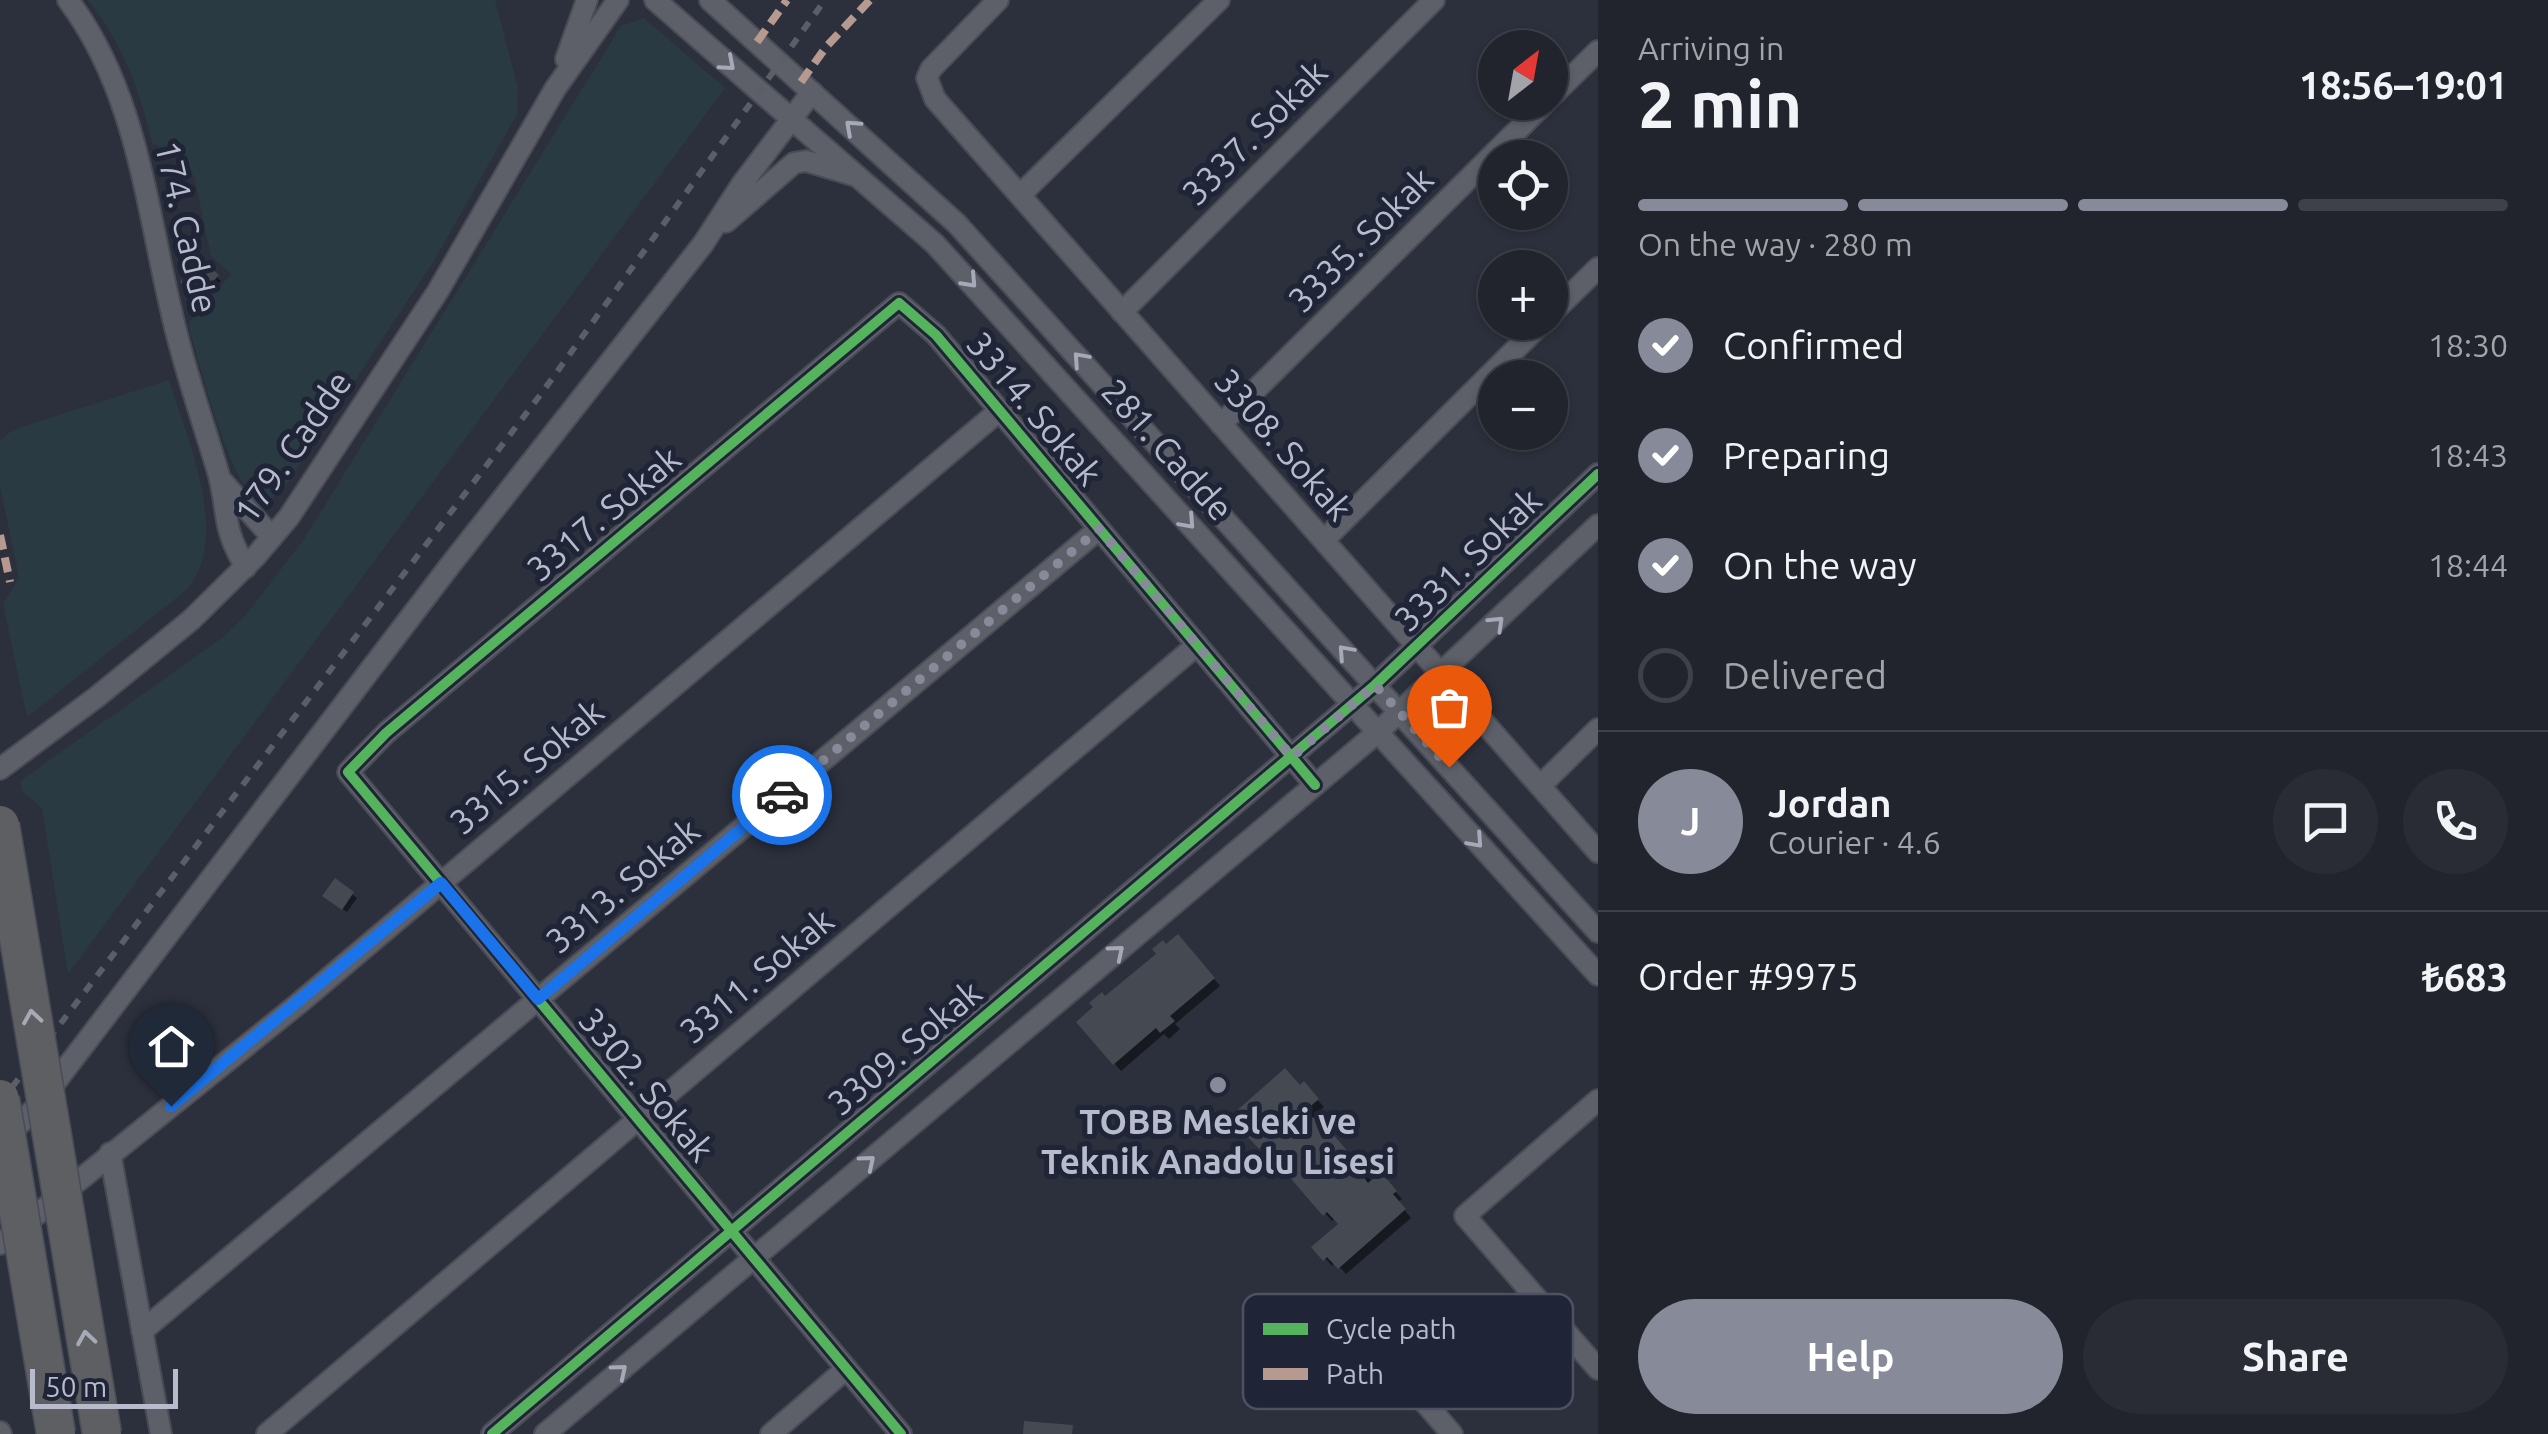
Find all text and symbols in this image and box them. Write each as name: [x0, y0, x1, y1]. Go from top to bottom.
north arrow: [1478, 30, 1568, 120]
map controls: [1478, 30, 1568, 450]
text: Arriving in: [1638, 30, 1784, 66]
street label: 3337. Sokak: [1174, 52, 1335, 213]
one-way arrow: [716, 53, 735, 71]
text: 18:56–19:01: [2299, 64, 2508, 106]
text: 2 min: [1638, 67, 1802, 140]
one-way arrow: [845, 121, 864, 139]
street label: 174. Cadde: [148, 137, 226, 317]
button: locate: [1478, 140, 1568, 230]
street label: 3335. Sokak: [1280, 159, 1441, 320]
text: On the way · 280 m: [1638, 226, 1913, 262]
button: +: [1478, 250, 1568, 340]
one-way arrow: [958, 269, 976, 288]
icon: check: [1638, 318, 1693, 373]
street label: 3314. Sokak: [959, 324, 1111, 493]
text: Confirmed: [1723, 324, 1904, 366]
text: 18:30: [2428, 327, 2508, 363]
one-way arrow: [1073, 352, 1091, 371]
street label: 3308. Sokak: [1207, 360, 1361, 529]
button: −: [1478, 360, 1568, 450]
street label: 179. Cadde: [225, 363, 359, 530]
street label: 281. Cadde: [1094, 371, 1241, 528]
icon: check: [1638, 428, 1693, 483]
text: Preparing: [1723, 434, 1890, 476]
street label: 3317. Sokak: [519, 437, 688, 589]
text: 18:43: [2428, 437, 2508, 473]
street label: 3331. Sokak: [1386, 479, 1549, 639]
one-way arrow: [1176, 510, 1194, 529]
icon: check: [1638, 538, 1693, 593]
text: On the way: [1723, 544, 1916, 586]
text: 18:44: [2428, 547, 2508, 583]
one-way arrow: [1485, 616, 1504, 634]
one-way arrow: [1339, 645, 1357, 664]
text: Delivered: [1723, 654, 1887, 696]
pin: [1407, 665, 1492, 768]
icon: bag: [1422, 680, 1477, 735]
street label: 3315. Sokak: [442, 690, 611, 842]
courier: [732, 745, 832, 845]
icon: car: [755, 768, 810, 823]
button: chat: [2273, 769, 2378, 874]
button: phone: [2403, 769, 2508, 874]
text: Jordan: [1768, 782, 1892, 824]
text: J: [1681, 800, 1700, 842]
street label: 3313. Sokak: [538, 809, 707, 961]
text: Courier · 4.6: [1768, 824, 1941, 860]
one-way arrow: [1465, 829, 1483, 848]
street label: 3311. Sokak: [672, 899, 841, 1051]
one-way arrow: [1105, 946, 1123, 964]
text: Order #9975: [1638, 955, 1859, 997]
text: ₺683: [2422, 956, 2508, 998]
street label: 3309. Sokak: [820, 971, 989, 1123]
street label: 3302. Sokak: [571, 1000, 723, 1169]
pin: [129, 1004, 214, 1107]
one-way arrow: [22, 1009, 43, 1026]
icon: home: [144, 1019, 199, 1074]
marker: TOBB Mesleki ve Teknik Anadolu Lisesi: [1207, 1074, 1229, 1096]
place label: TOBB Mesleki ve Teknik Anadolu Lisesi: [1041, 1101, 1395, 1181]
one-way arrow: [857, 1155, 875, 1173]
legend: [1243, 1294, 1573, 1409]
button: Help: [1638, 1299, 2063, 1414]
button: Share: [2083, 1299, 2508, 1414]
text: Cycle path: [1326, 1313, 1457, 1344]
one-way arrow: [76, 1330, 97, 1346]
text: Path: [1326, 1358, 1384, 1389]
scale bar: [30, 1364, 178, 1408]
one-way arrow: [609, 1365, 627, 1383]
text: 50 m: [45, 1371, 107, 1402]

